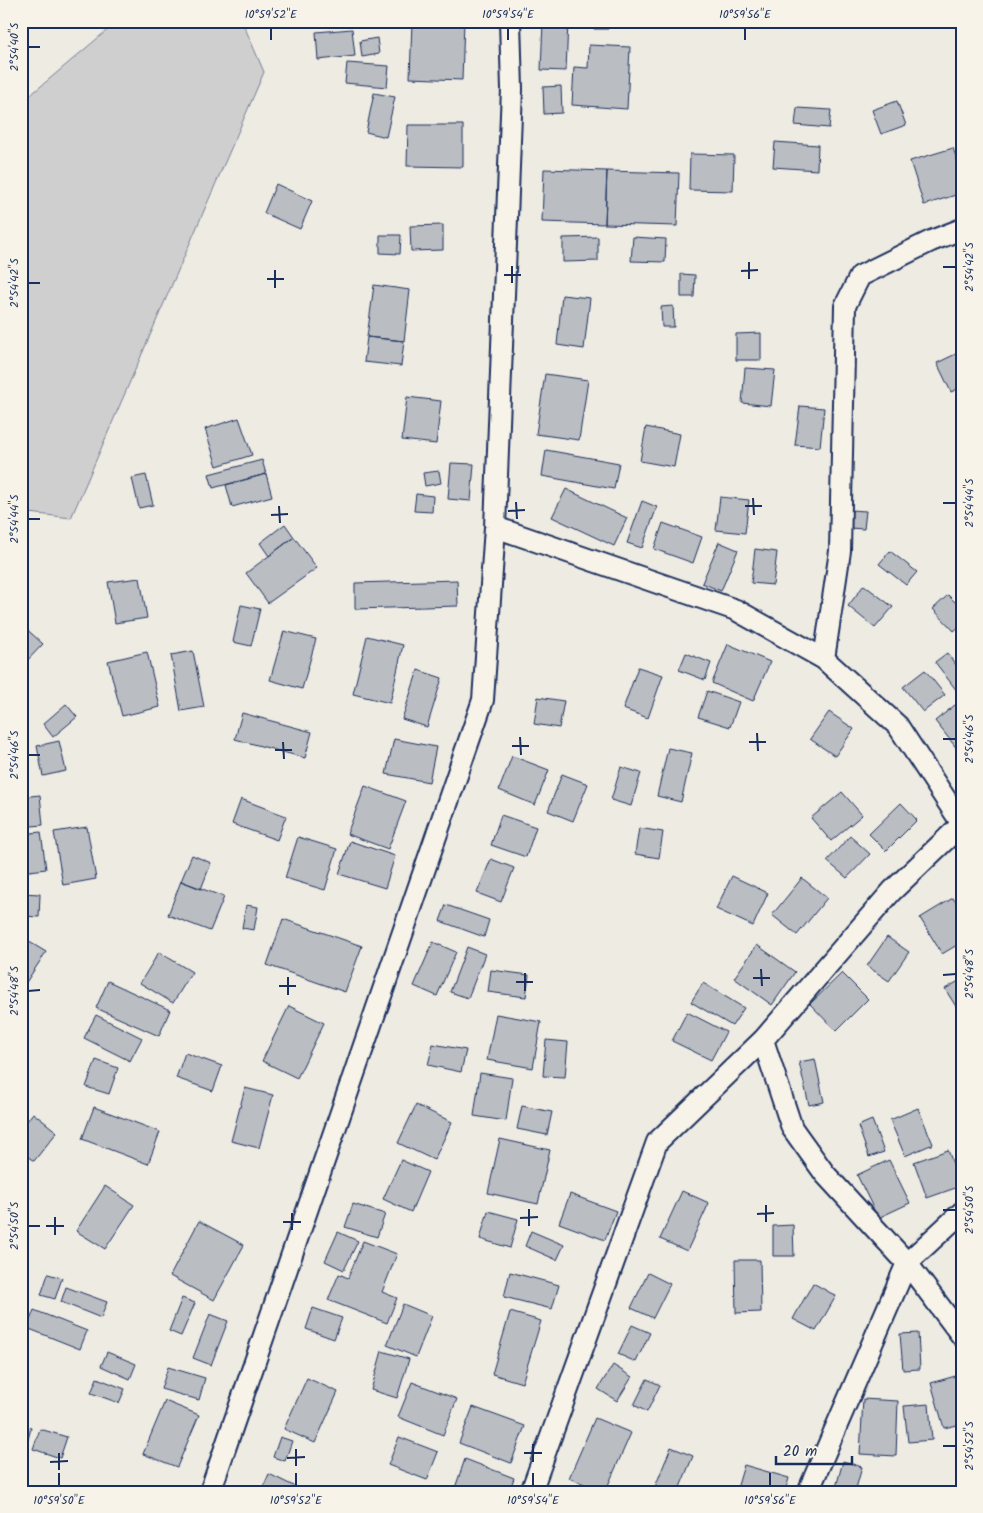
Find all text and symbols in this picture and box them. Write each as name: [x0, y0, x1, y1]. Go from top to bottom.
text: 10°59'52"E: [245, 5, 298, 24]
text: 10°59'54"E: [482, 5, 535, 24]
text: 10°59'56"E: [719, 5, 772, 24]
text: 2°54'40"S: [5, 22, 24, 71]
text: 2°54'42"S: [960, 241, 979, 292]
text: 2°54'42"S: [5, 257, 24, 308]
text: 2°54'44"S: [960, 478, 979, 528]
text: 2°54'44"S: [5, 494, 24, 544]
text: 2°54'46"S: [960, 714, 979, 764]
text: 2°54'46"S: [5, 730, 24, 780]
text: 2°54'48"S: [960, 948, 979, 999]
text: 2°54'48"S: [5, 965, 24, 1016]
text: 2°54'50"S: [960, 1185, 979, 1234]
text: 2°54'50"S: [5, 1201, 24, 1250]
text: 2°54'52"S: [960, 1421, 979, 1471]
scale bar: [776, 1433, 852, 1465]
text: 20 m: [783, 1440, 817, 1464]
text: 10°59'50"E: [33, 1491, 86, 1510]
text: 10°59'52"E: [270, 1491, 323, 1510]
text: 10°59'54"E: [507, 1491, 560, 1510]
text: 10°59'56"E: [744, 1491, 797, 1510]

